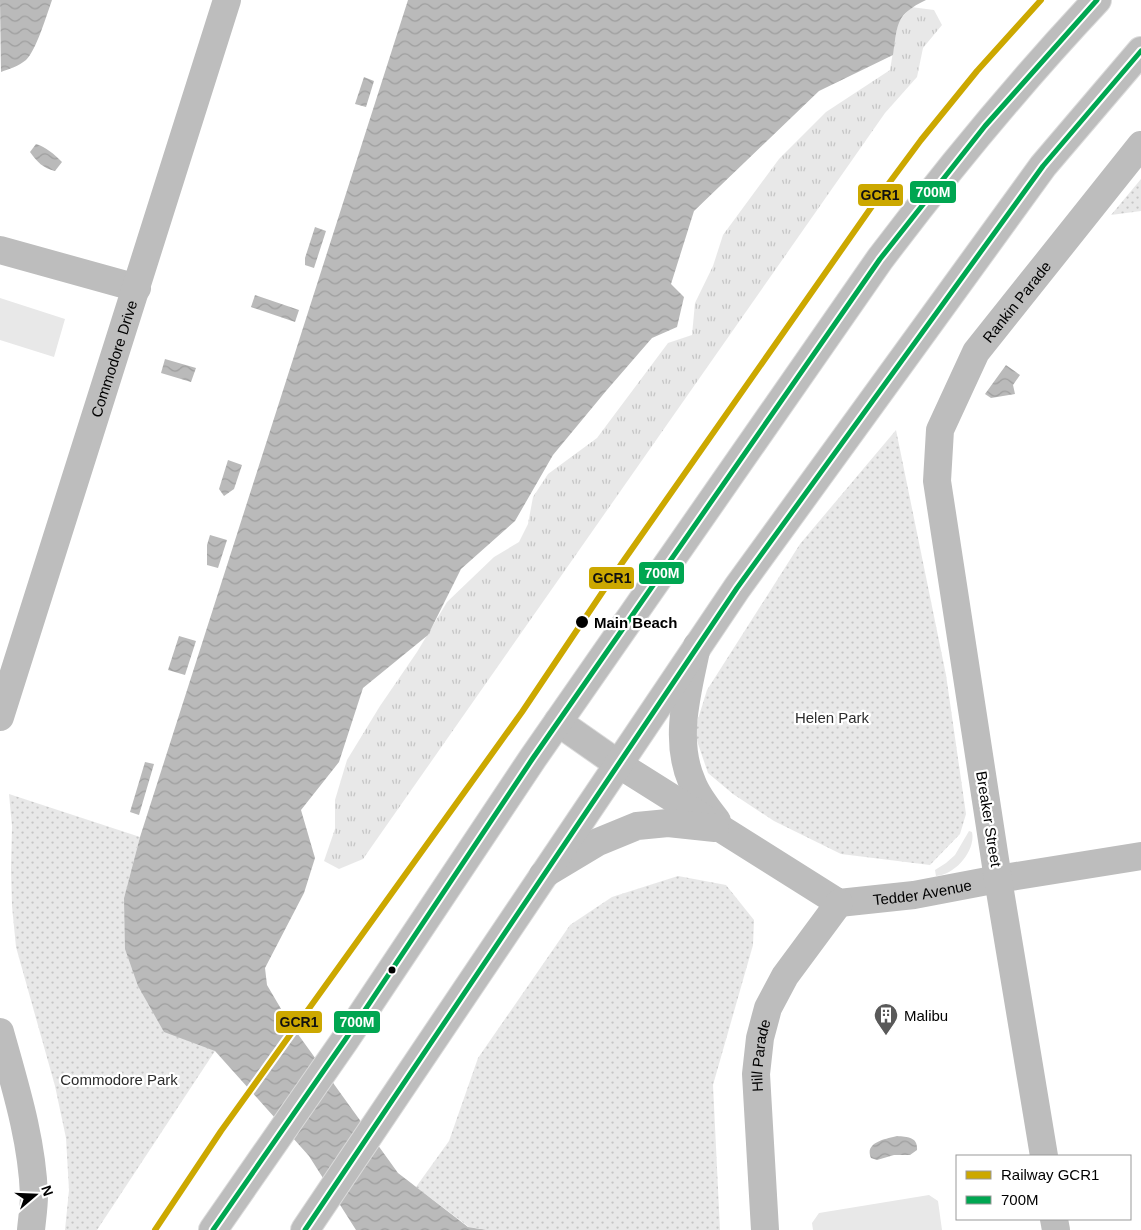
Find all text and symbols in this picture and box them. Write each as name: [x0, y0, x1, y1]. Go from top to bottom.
line badge: 700M: [909, 180, 957, 204]
line badge: GCR1: [857, 183, 904, 207]
text: 700M: [915, 184, 951, 200]
text: GCR1: [861, 187, 900, 203]
street label: Rankin Parade: [979, 257, 1054, 346]
street label: Commodore Drive: [87, 298, 140, 419]
line badge: 700M: [638, 561, 685, 585]
text: 700M: [644, 565, 680, 581]
line badge: GCR1: [588, 566, 635, 590]
text: GCR1: [593, 570, 632, 586]
marker: Main Beach: [574, 614, 590, 630]
place label: Main Beach: [594, 614, 677, 631]
park label: Helen Park: [795, 709, 870, 726]
street label: Breaker Street: [973, 770, 1005, 869]
street label: Tedder Avenue: [872, 876, 973, 908]
unlabelled marker: [387, 965, 397, 975]
building icon: Malibu: [873, 1002, 899, 1036]
place label: Malibu: [904, 1007, 948, 1024]
line badge: GCR1: [275, 1010, 323, 1034]
line badge: 700M: [333, 1010, 381, 1034]
text: GCR1: [280, 1014, 319, 1030]
text: 700M: [339, 1014, 375, 1030]
street label: Hill Parade: [748, 1017, 773, 1092]
park label: Commodore Park: [60, 1071, 178, 1088]
legend: [956, 1155, 1131, 1220]
text: Railway GCR1: [1001, 1166, 1099, 1183]
north arrow: [10, 1170, 60, 1220]
text: N: [38, 1183, 57, 1198]
text: 700M: [1001, 1191, 1039, 1208]

